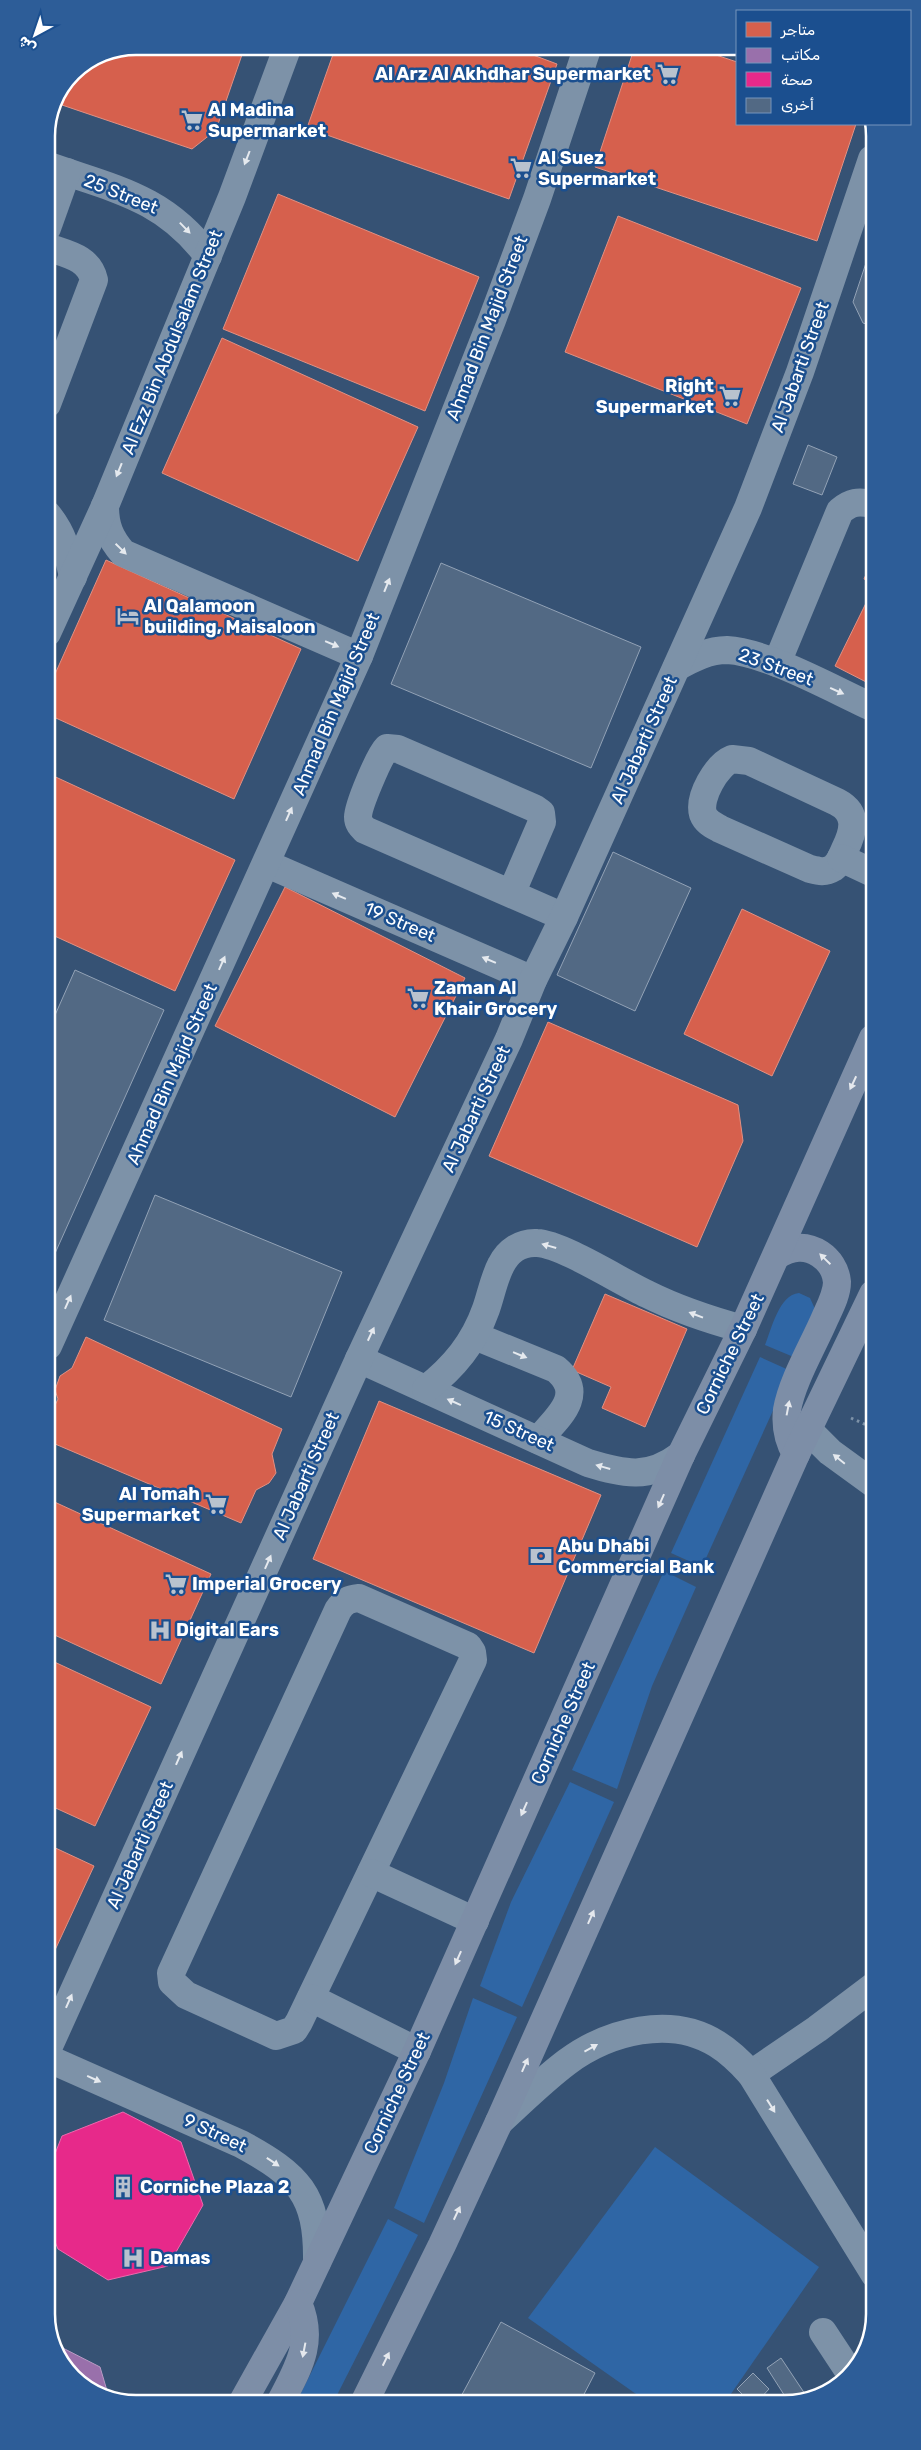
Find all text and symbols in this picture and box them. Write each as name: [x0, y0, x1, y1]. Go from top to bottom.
north arrow: [10, 10, 60, 60]
legend: [736, 10, 911, 125]
text: متاجر: [780, 21, 815, 39]
text: ش: [15, 32, 39, 57]
text: مكاتب: [781, 46, 820, 64]
supermarket icon: Al Arz Al Akhdhar Supermarket: [655, 61, 681, 87]
place label: Al Arz Al Akhdhar Supermarket: [375, 63, 651, 85]
text: صحة: [781, 71, 813, 89]
text: أخرى: [781, 96, 814, 114]
place label: Al Madina Supermarket: [208, 99, 326, 142]
supermarket icon: Al Madina Supermarket: [179, 107, 205, 133]
place label: Al Suez Supermarket: [538, 147, 656, 190]
one-way arrow: [243, 151, 251, 165]
supermarket icon: Al Suez Supermarket: [508, 155, 534, 181]
street label: 25 Street: [81, 169, 161, 219]
one-way arrow: [179, 222, 191, 234]
street label: Al Ezz Bin Abdulsalam Street: [117, 226, 227, 458]
street label: Ahmad Bin Majid Street: [442, 232, 532, 424]
street label: Al Jabarti Street: [766, 299, 834, 435]
place label: Right Supermarket: [596, 375, 714, 418]
supermarket icon: Right Supermarket: [717, 383, 743, 409]
one-way arrow: [115, 463, 123, 477]
one-way arrow: [115, 543, 127, 555]
one-way arrow: [383, 577, 391, 592]
place label: Al Qalamoon building, Maisaloon: [144, 595, 316, 638]
hotel icon: Al Qalamoon building, Maisaloon: [115, 603, 141, 629]
street label: Ahmad Bin Majid Street: [288, 609, 384, 799]
one-way arrow: [325, 641, 340, 649]
street label: 23 Street: [736, 643, 816, 691]
street label: Al Jabarti Street: [606, 673, 682, 807]
one-way arrow: [830, 687, 844, 695]
one-way arrow: [285, 807, 293, 821]
one-way arrow: [332, 891, 346, 899]
street label: 19 Street: [361, 897, 439, 947]
one-way arrow: [218, 956, 226, 970]
one-way arrow: [481, 956, 496, 964]
place label: Zaman Al Khair Grocery: [434, 977, 558, 1020]
street label: Ahmad Bin Majid Street: [122, 980, 222, 1168]
supermarket icon: Zaman Al Khair Grocery: [405, 985, 431, 1011]
street label: Al Jabarti Street: [437, 1042, 515, 1176]
one-way arrow: [848, 1076, 856, 1090]
one-way arrow: [542, 1242, 557, 1250]
one-way arrow: [819, 1253, 831, 1265]
street label: Corniche Street: [691, 1290, 769, 1418]
one-way arrow: [65, 1295, 73, 1309]
one-way arrow: [689, 1310, 703, 1318]
one-way arrow: [367, 1327, 375, 1341]
one-way arrow: [513, 1351, 527, 1359]
one-way arrow: [447, 1398, 461, 1406]
one-way arrow: [785, 1399, 793, 1415]
street label: 15 Street: [480, 1406, 558, 1456]
street label: Al Jabarti Street: [268, 1409, 344, 1543]
one-way arrow: [833, 1454, 846, 1465]
one-way arrow: [595, 1463, 610, 1471]
place label: Al Tomah Supermarket: [82, 1483, 200, 1526]
supermarket icon: Al Tomah Supermarket: [203, 1491, 229, 1517]
one-way arrow: [657, 1494, 665, 1508]
place label: Abu Dhabi Commercial Bank: [558, 1535, 715, 1578]
bank icon: Abu Dhabi Commercial Bank: [528, 1543, 554, 1569]
one-way arrow: [264, 1555, 272, 1569]
supermarket icon: Imperial Grocery: [163, 1571, 189, 1597]
place label: Imperial Grocery: [192, 1573, 342, 1595]
hospital icon: Digital Ears: [147, 1617, 173, 1643]
place label: Digital Ears: [176, 1619, 279, 1641]
street label: Corniche Street: [526, 1658, 600, 1788]
one-way arrow: [176, 1751, 184, 1765]
street label: Al Jabarti Street: [102, 1778, 178, 1912]
one-way arrow: [520, 1802, 528, 1816]
one-way arrow: [587, 1910, 595, 1924]
one-way arrow: [454, 1951, 462, 1965]
one-way arrow: [65, 1994, 73, 2009]
street label: Corniche Street: [359, 2029, 435, 2157]
one-way arrow: [584, 2044, 598, 2052]
one-way arrow: [521, 2058, 529, 2072]
one-way arrow: [87, 2075, 101, 2083]
one-way arrow: [766, 2099, 775, 2112]
street label: 9 Street: [180, 2109, 250, 2157]
one-way arrow: [266, 2157, 279, 2167]
building icon: Corniche Plaza 2: [110, 2174, 136, 2200]
place label: Corniche Plaza 2: [140, 2176, 289, 2198]
one-way arrow: [453, 2206, 461, 2220]
hospital icon: Damas: [120, 2245, 146, 2271]
place label: Damas: [150, 2247, 211, 2269]
one-way arrow: [299, 2342, 307, 2358]
one-way arrow: [382, 2352, 390, 2366]

